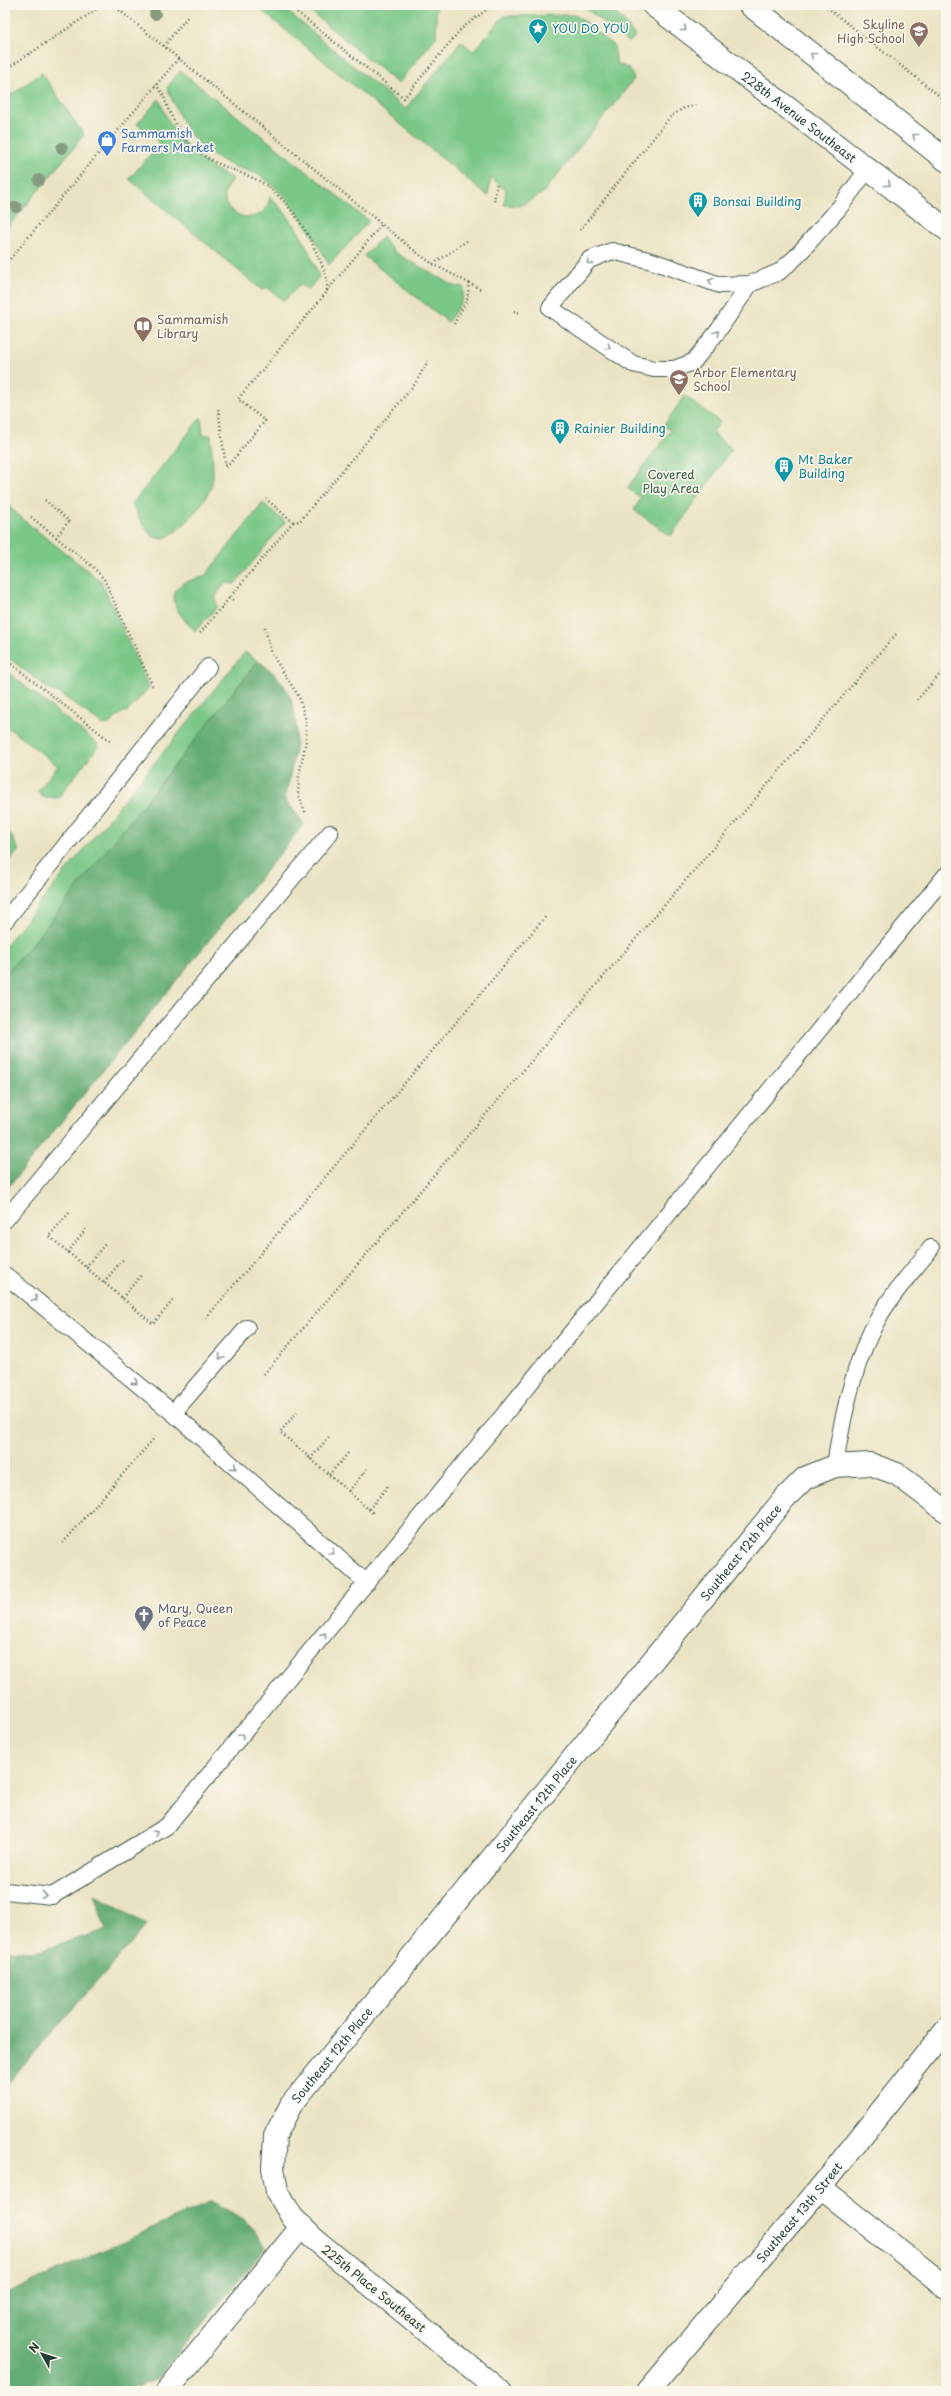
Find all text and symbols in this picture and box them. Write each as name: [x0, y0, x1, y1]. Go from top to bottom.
place label: Skyline High School: [837, 15, 905, 47]
place icon: YOU DO YOU: [527, 17, 549, 45]
place label: YOU DO YOU: [552, 19, 629, 37]
school or university icon: Skyline High School: [908, 20, 930, 48]
one-way arrow: [679, 24, 686, 31]
one-way arrow: [811, 53, 818, 60]
street label: 228th Avenue Southeast: [738, 67, 861, 167]
place label: Sammamish Farmers Market: [121, 124, 214, 156]
shop icon: Sammamish Farmers Market: [96, 129, 118, 157]
one-way arrow: [913, 133, 920, 140]
one-way arrow: [883, 179, 890, 186]
building icon: Bonsai Building: [687, 190, 709, 218]
place label: Bonsai Building: [712, 192, 801, 210]
one-way arrow: [586, 257, 594, 264]
one-way arrow: [708, 278, 715, 286]
place label: Sammamish Library: [157, 310, 228, 342]
library icon: Sammamish Library: [132, 315, 154, 343]
one-way arrow: [712, 330, 719, 337]
one-way arrow: [603, 342, 610, 349]
place label: Arbor Elementary School: [693, 363, 797, 395]
school or university icon: Arbor Elementary School: [668, 368, 690, 396]
building icon: Rainier Building: [549, 417, 571, 445]
place label: Rainier Building: [574, 419, 666, 437]
place label: Mt Baker Building: [798, 450, 853, 482]
building icon: Mt Baker Building: [773, 455, 795, 483]
park label: Covered Play Area: [643, 465, 700, 497]
one-way arrow: [30, 1295, 38, 1302]
one-way arrow: [219, 1352, 226, 1360]
one-way arrow: [131, 1378, 138, 1385]
one-way arrow: [229, 1462, 237, 1470]
street label: Southeast 12th Place: [696, 1500, 785, 1604]
one-way arrow: [327, 1548, 335, 1555]
place label: Mary, Queen of Peace: [158, 1599, 233, 1631]
church icon: Mary, Queen of Peace: [133, 1604, 155, 1632]
one-way arrow: [319, 1633, 326, 1640]
one-way arrow: [237, 1733, 244, 1740]
street label: Southeast 12th Place: [491, 1752, 581, 1856]
one-way arrow: [152, 1830, 159, 1838]
one-way arrow: [41, 1890, 47, 1899]
street label: Southeast 12th Place: [287, 2003, 376, 2107]
street label: Southeast 13th Street: [752, 2158, 846, 2266]
street label: 225th Place Southeast: [318, 2240, 430, 2336]
north arrow: [22, 2334, 62, 2374]
text: N: [24, 2338, 43, 2356]

